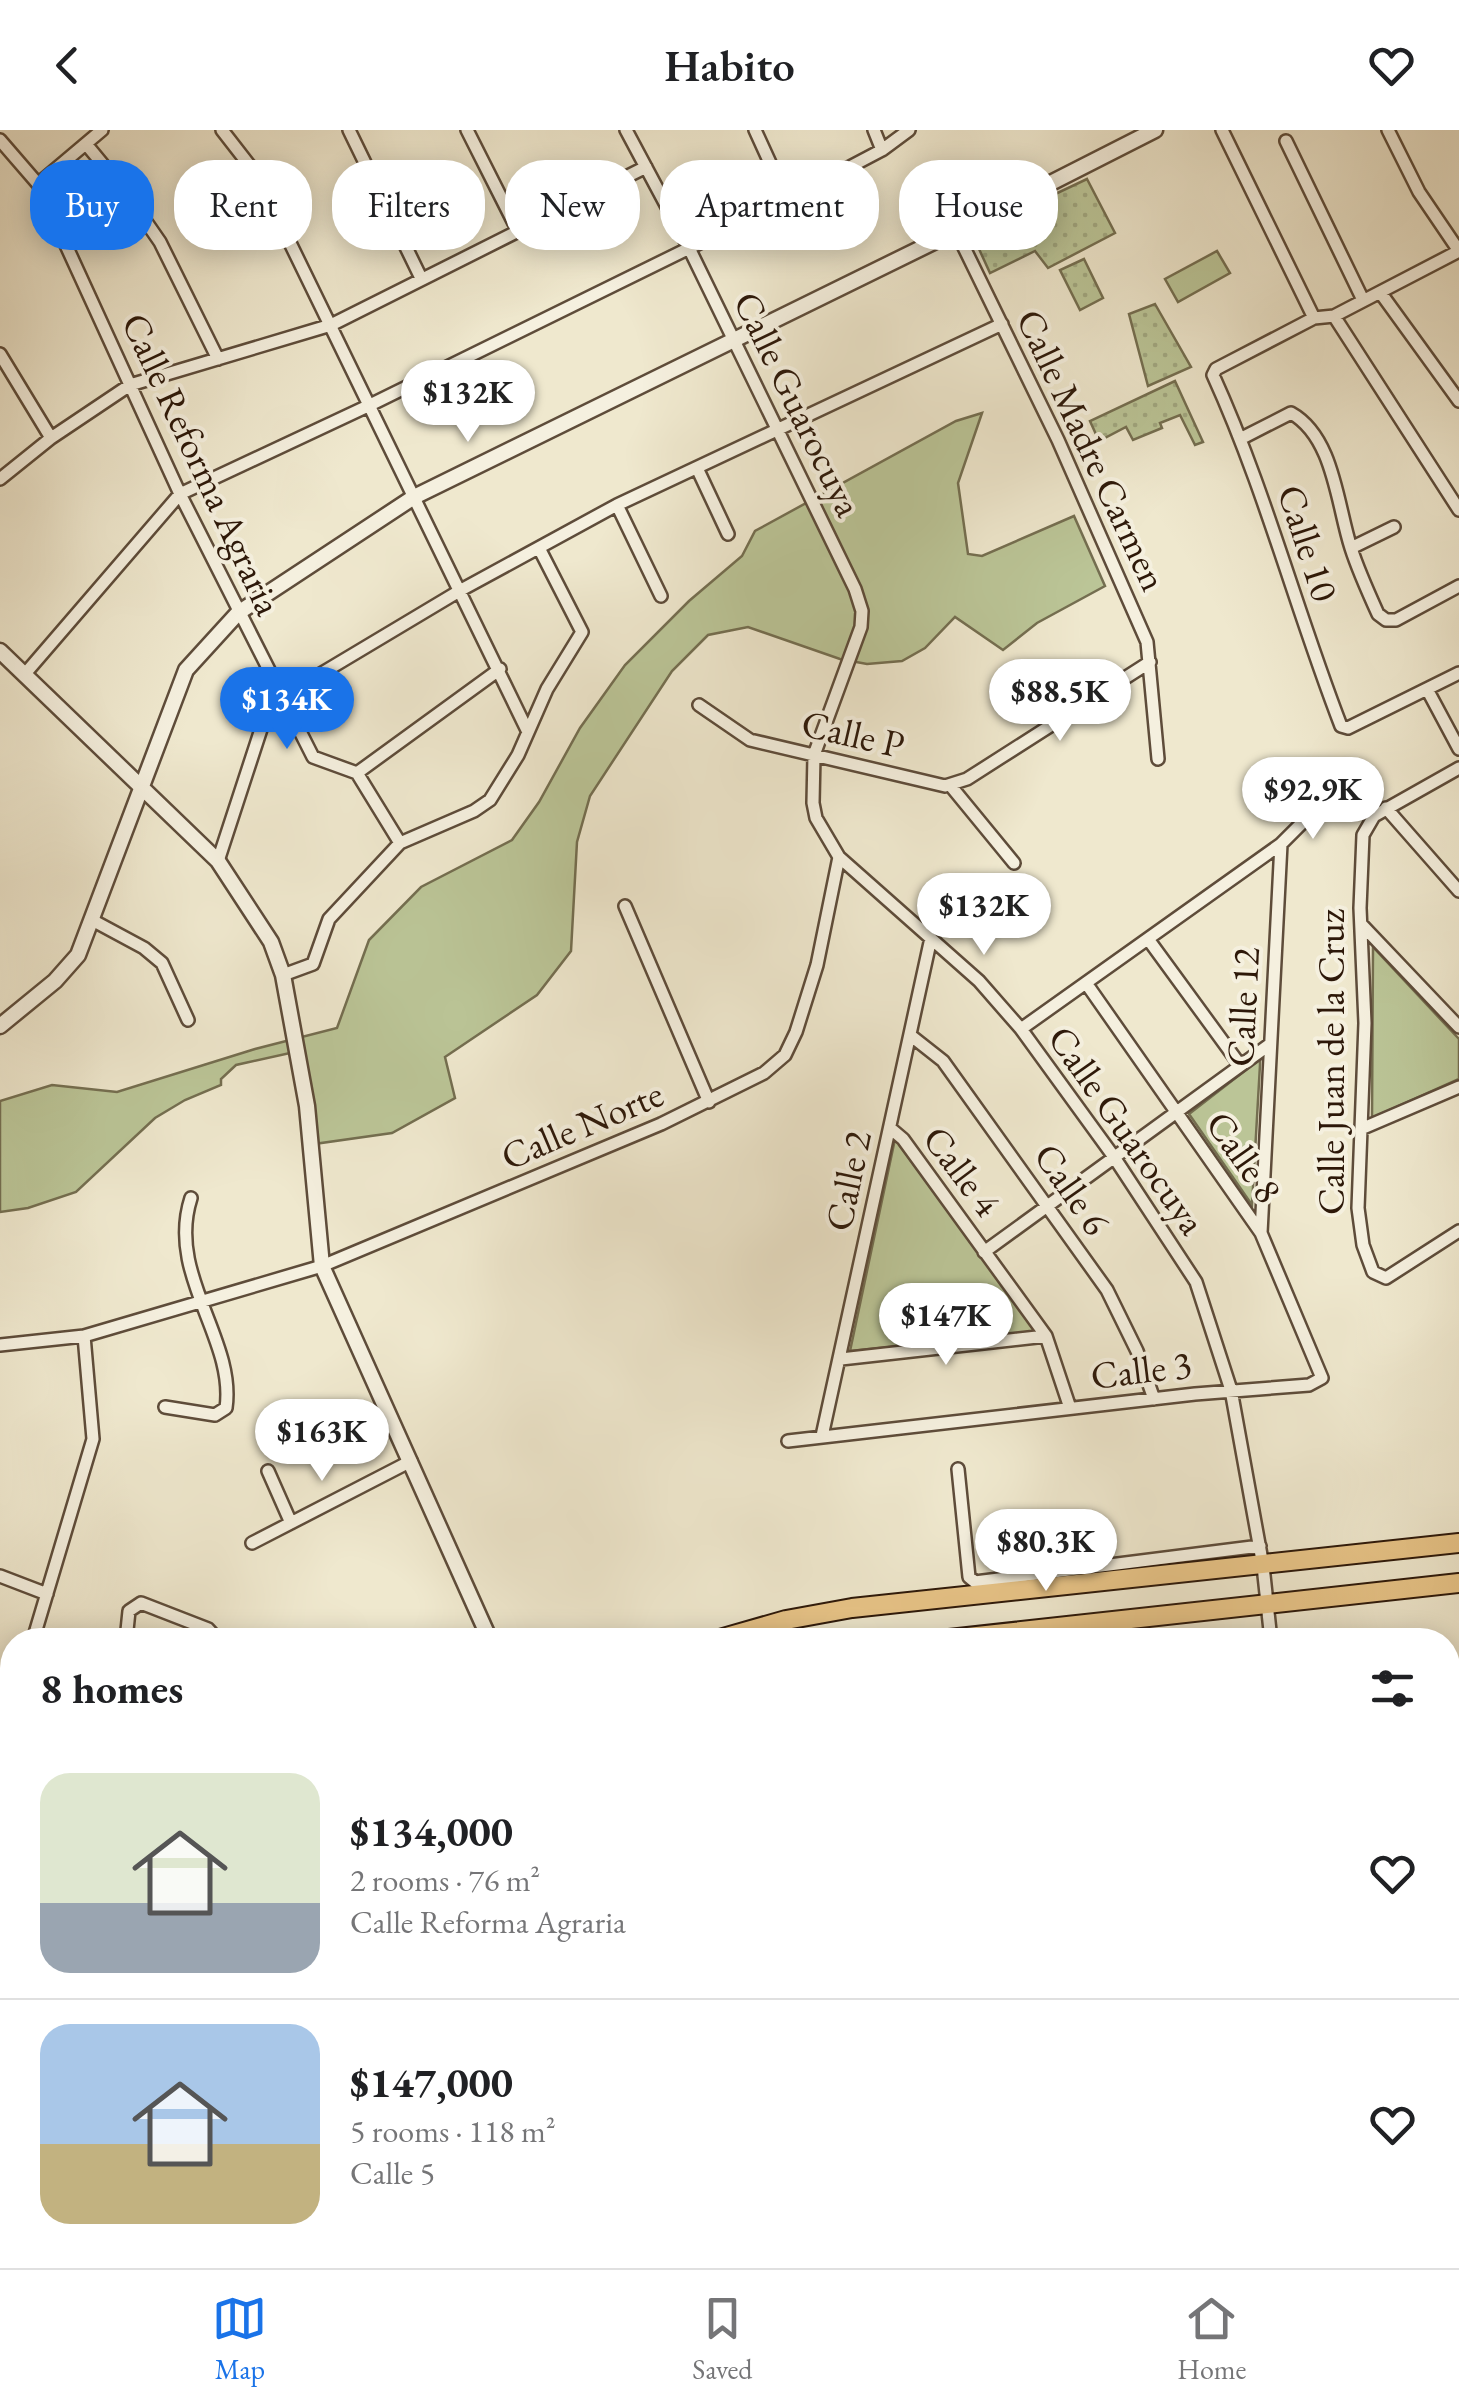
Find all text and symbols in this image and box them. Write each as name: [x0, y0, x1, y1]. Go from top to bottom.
text: Habito: [664, 36, 795, 94]
icon: back: [40, 38, 95, 93]
icon: heart: [1364, 38, 1419, 93]
chip: Buy: [30, 160, 154, 250]
chip: Rent: [174, 160, 312, 250]
chip: Filters: [332, 160, 485, 250]
chip: New: [505, 160, 640, 250]
chip: Apartment: [660, 160, 879, 250]
chip: House: [899, 160, 1058, 250]
street label: Calle Guarocuya: [723, 283, 874, 525]
street label: Calle Madre Carmen: [1006, 301, 1179, 598]
street label: Calle Reforma Agraria: [111, 305, 294, 623]
pin: $132K: [398, 360, 538, 445]
text: $132K: [423, 371, 513, 413]
street label: Calle 10: [1267, 479, 1350, 607]
pin: $88.5K: [979, 659, 1141, 744]
pin: $134K: [217, 667, 357, 752]
text: $88.5K: [1011, 670, 1109, 712]
text: $134K: [242, 678, 332, 720]
street label: Calle P: [797, 698, 909, 769]
pin: $92.9K: [1232, 757, 1394, 842]
text: $92.9K: [1264, 768, 1362, 810]
pin: $132K: [914, 873, 1054, 958]
text: $132K: [939, 884, 1029, 926]
street label: Calle Juan de la Cruz: [1306, 908, 1355, 1215]
street label: Calle 12: [1215, 946, 1270, 1068]
street label: Calle Guarocuya: [1037, 1016, 1218, 1244]
street label: Calle Norte: [493, 1069, 670, 1181]
street label: Calle 8: [1195, 1101, 1293, 1212]
street label: Calle 4: [912, 1116, 1013, 1226]
street label: Calle 2: [813, 1126, 882, 1235]
street label: Calle 6: [1023, 1133, 1121, 1244]
pin: $147K: [876, 1283, 1016, 1368]
text: $147K: [901, 1294, 991, 1336]
street label: Calle 3: [1088, 1339, 1194, 1400]
pin: $163K: [252, 1399, 392, 1484]
text: $163K: [277, 1410, 367, 1452]
pin: $80.3K: [965, 1509, 1127, 1594]
text: $80.3K: [997, 1520, 1095, 1562]
text: 8 homes: [40, 1661, 183, 1716]
icon: filters: [1365, 1661, 1420, 1716]
text: $134,000: [350, 1804, 513, 1859]
icon: home: [120, 1813, 240, 1933]
icon: heart: [1365, 1846, 1420, 1901]
text: 2 rooms · 76 m²: [350, 1859, 540, 1901]
text: Calle Reforma Agraria: [350, 1901, 626, 1943]
text: $147,000: [350, 2055, 513, 2110]
icon: home: [120, 2064, 240, 2184]
icon: heart: [1365, 2097, 1420, 2152]
text: 5 rooms · 118 m²: [350, 2110, 556, 2152]
text: Calle 5: [350, 2152, 435, 2194]
tab: Map: [212, 2291, 267, 2387]
tab: Saved: [692, 2291, 752, 2387]
tab: Home: [1177, 2291, 1247, 2387]

